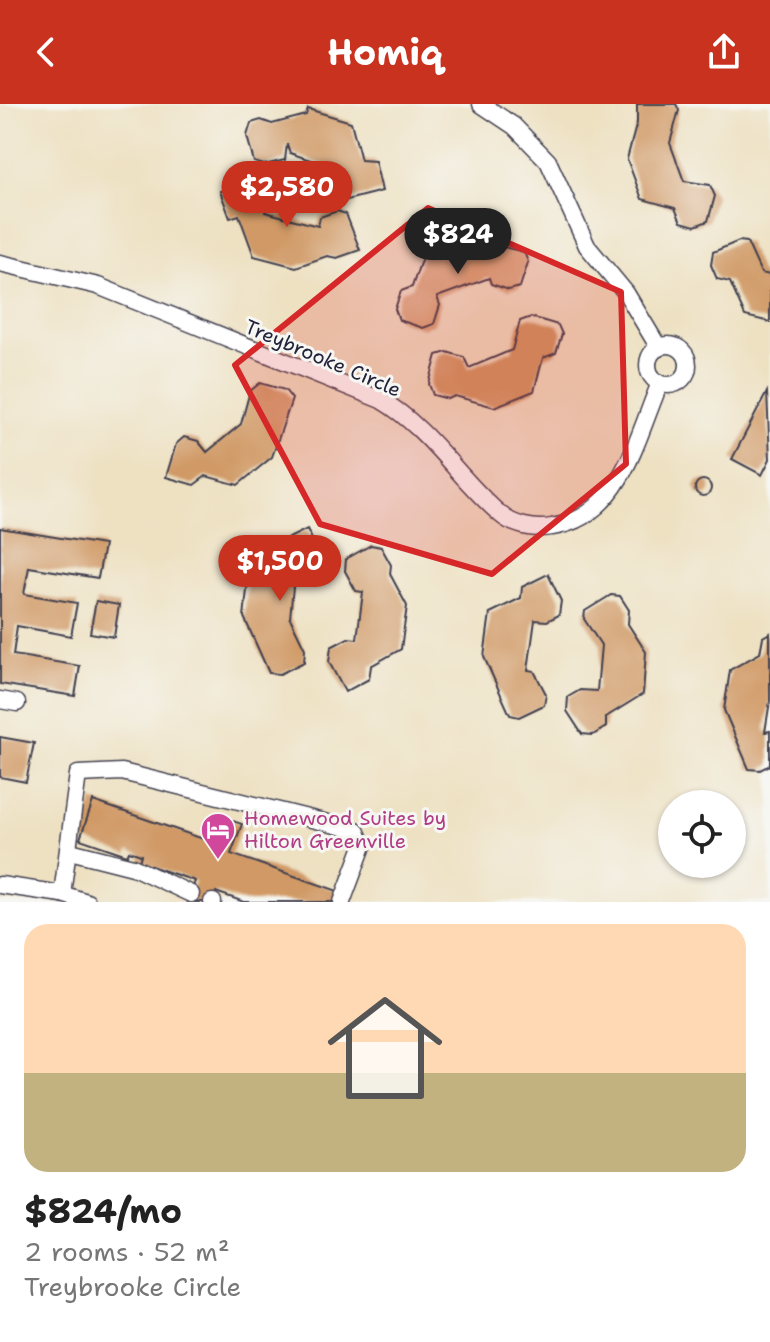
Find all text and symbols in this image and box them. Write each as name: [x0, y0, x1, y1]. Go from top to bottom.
text: Homiq: [327, 28, 443, 77]
icon: back: [24, 30, 68, 74]
icon: share: [702, 30, 746, 74]
pin: $2,580: [222, 161, 352, 229]
text: $2,580: [240, 169, 334, 204]
pin: $824: [411, 208, 505, 276]
text: $824: [422, 216, 494, 251]
street label: Treybrooke Circle: [241, 313, 405, 403]
pin: $1,500: [215, 535, 345, 603]
text: $1,500: [236, 543, 324, 578]
map controls: [658, 790, 746, 878]
button: locate: [658, 790, 746, 878]
place label: Homewood Suites by Hilton Greenville: [244, 805, 446, 854]
hotel icon: Homewood Suites by Hilton Greenville: [199, 811, 237, 861]
icon: home: [313, 976, 457, 1120]
text: $824/mo: [24, 1188, 182, 1234]
text: 2 rooms · 52 m²: [24, 1234, 230, 1269]
text: Treybrooke Circle: [24, 1269, 241, 1304]

